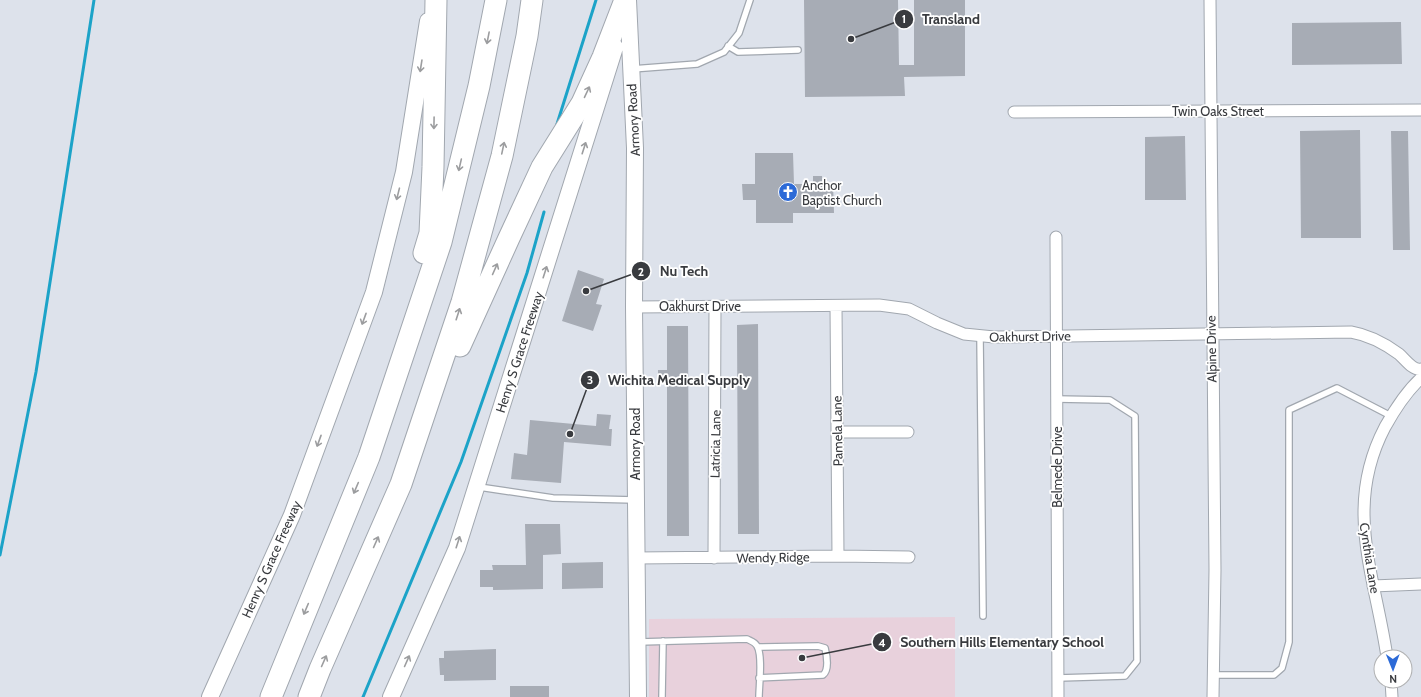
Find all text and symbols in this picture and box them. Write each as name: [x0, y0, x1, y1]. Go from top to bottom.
callout: Transland: [894, 6, 988, 32]
text: Transland: [922, 10, 980, 28]
text: 1: [902, 11, 906, 26]
one-way arrow: [484, 31, 492, 44]
one-way arrow: [417, 59, 425, 72]
street label: Armory Road: [623, 83, 643, 157]
one-way arrow: [584, 86, 591, 98]
street label: Twin Oaks Street: [1172, 103, 1265, 119]
one-way arrow: [430, 116, 438, 129]
one-way arrow: [581, 141, 588, 154]
one-way arrow: [500, 142, 508, 155]
one-way arrow: [455, 158, 463, 171]
place label: Anchor Baptist Church: [802, 177, 882, 208]
church icon: Anchor Baptist Church: [777, 181, 799, 203]
one-way arrow: [394, 187, 401, 200]
callout: Nu Tech: [631, 258, 716, 284]
text: Nu Tech: [660, 262, 708, 280]
one-way arrow: [491, 263, 499, 275]
text: 2: [638, 264, 644, 279]
one-way arrow: [541, 266, 549, 278]
street label: Henry S Grace Freeway: [492, 289, 546, 415]
street label: Oakhurst Drive: [659, 298, 741, 314]
one-way arrow: [455, 308, 462, 321]
one-way arrow: [359, 313, 367, 325]
street label: Alpine Drive: [1202, 315, 1220, 383]
street label: Oakhurst Drive: [989, 327, 1071, 345]
callout: Wichita Medical Supply: [580, 367, 758, 393]
text: Wichita Medical Supply: [608, 371, 751, 389]
text: 3: [587, 372, 593, 387]
street label: Pamela Lane: [828, 395, 846, 466]
street label: Armory Road: [627, 408, 643, 480]
street label: Latricia Lane: [706, 409, 724, 478]
street label: Belmede Drive: [1049, 426, 1065, 508]
one-way arrow: [315, 435, 322, 448]
one-way arrow: [352, 482, 359, 494]
street label: Henry S Grace Freeway: [238, 497, 304, 620]
street label: Cynthia Lane: [1356, 521, 1384, 595]
one-way arrow: [373, 536, 380, 548]
one-way arrow: [455, 536, 462, 549]
street label: Wendy Ridge: [736, 548, 810, 566]
one-way arrow: [302, 602, 309, 614]
callout: Southern Hills Elementary School: [872, 629, 1112, 655]
text: Southern Hills Elementary School: [900, 633, 1104, 651]
text: 4: [878, 635, 886, 650]
north arrow: [1373, 649, 1413, 689]
one-way arrow: [320, 655, 328, 667]
one-way arrow: [404, 656, 411, 668]
text: N: [1389, 672, 1397, 686]

